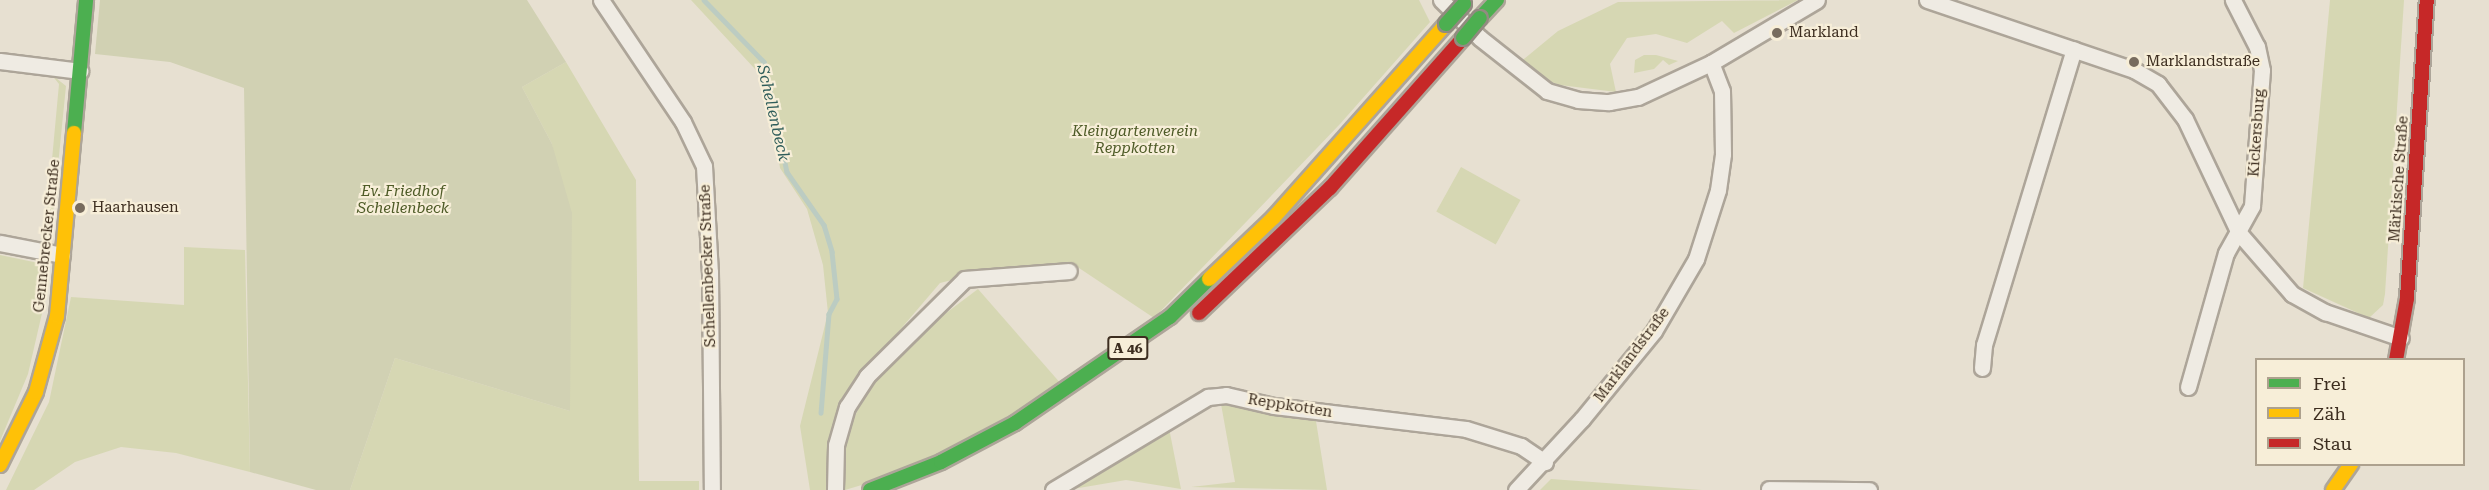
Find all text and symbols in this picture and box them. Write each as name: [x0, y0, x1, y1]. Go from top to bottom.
place label: Markland: [1789, 24, 1859, 42]
marker: Markland: [1770, 26, 1784, 40]
place label: Marklandstraße: [2146, 53, 2260, 71]
marker: Marklandstraße: [2127, 55, 2141, 69]
water label: Schellenbeck: [753, 63, 793, 163]
street label: Kickersburg: [2245, 88, 2269, 178]
street label: Märkische Straße: [2386, 115, 2412, 243]
park label: Kleingartenverein Reppkotten: [1072, 122, 1198, 157]
street label: Gennebrecker Straße: [30, 159, 64, 313]
park label: Ev. Friedhof Schellenbeck: [357, 182, 449, 217]
street label: Schellenbecker Straße: [696, 184, 720, 348]
place label: Haarhausen: [92, 199, 179, 217]
marker: Haarhausen: [73, 201, 87, 215]
street label: Marklandstraße: [1590, 304, 1674, 406]
road number: A 46: [1107, 337, 1149, 359]
legend: [2255, 358, 2465, 466]
text: Frei: [2313, 373, 2346, 394]
street label: Reppkotten: [1246, 390, 1334, 422]
text: Zäh: [2313, 403, 2346, 424]
text: Stau: [2313, 433, 2352, 454]

